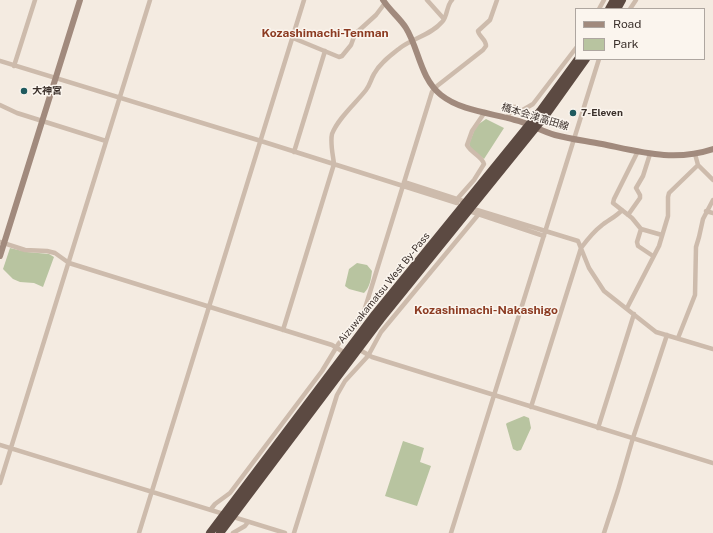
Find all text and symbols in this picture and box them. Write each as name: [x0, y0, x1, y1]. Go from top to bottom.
legend: [575, 8, 705, 60]
text: Road: [613, 17, 641, 31]
district label: Kozashimachi-Tenman: [261, 26, 389, 40]
text: Park: [613, 37, 639, 51]
place label: 大神宮: [32, 85, 62, 97]
marker: 大神宮: [19, 86, 29, 96]
street label: 橋本会津高田線: [500, 101, 570, 133]
place label: 7-Eleven: [581, 107, 623, 119]
marker: 7-Eleven: [568, 108, 578, 118]
street label: Aizuwakamatsu West By-Pass: [336, 230, 432, 346]
district label: Kozashimachi-Nakashigo: [414, 303, 558, 317]

